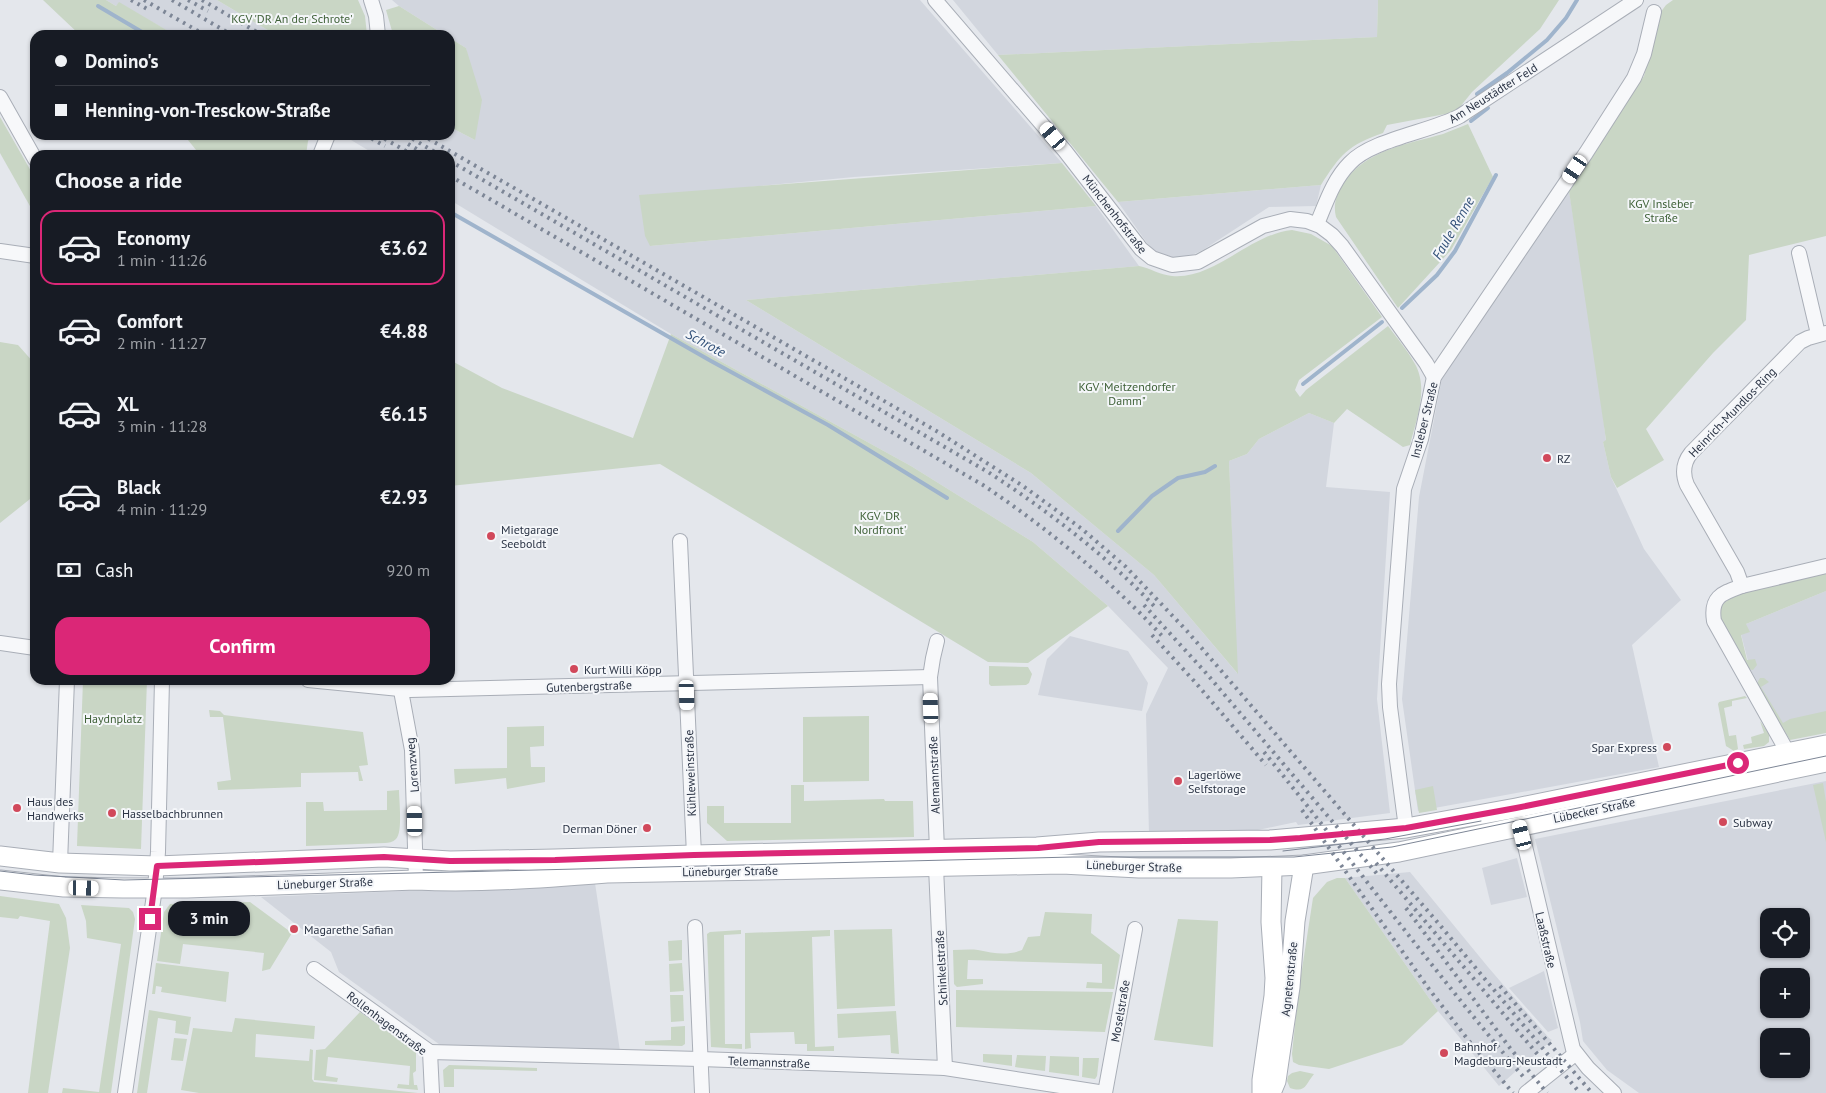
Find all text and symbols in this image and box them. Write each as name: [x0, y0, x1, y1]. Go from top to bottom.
park label: KGV 'DR An der Schrote': [231, 11, 353, 26]
text: Domino's: [85, 49, 159, 73]
street label: Am Neustädter Feld: [1446, 60, 1540, 126]
text: Henning-von-Tresckow-Straße: [85, 98, 331, 122]
car: [1037, 120, 1068, 152]
car: [1560, 152, 1589, 186]
text: Choose a ride: [55, 166, 182, 194]
street label: Münchenhofstraße: [1079, 171, 1151, 257]
water label: Faule Renne: [1428, 193, 1478, 263]
park label: KGV Insleber Straße: [1628, 196, 1694, 225]
icon: car: [57, 225, 102, 270]
text: Economy: [117, 226, 190, 250]
text: €3.62: [380, 236, 428, 260]
text: 1 min · 11:26: [117, 250, 207, 270]
icon: car: [57, 308, 102, 353]
text: Comfort: [117, 309, 183, 333]
text: €4.88: [380, 319, 428, 343]
water label: Schrote: [683, 325, 730, 361]
text: 2 min · 11:27: [117, 333, 207, 353]
street label: Heinrich-Mundlos-Ring: [1685, 364, 1779, 460]
park label: KGV 'Meitzendorfer Damm": [1078, 379, 1176, 408]
street label: Insleber Straße: [1407, 380, 1441, 460]
icon: car: [57, 391, 102, 436]
text: XL: [117, 392, 139, 416]
text: €6.15: [380, 402, 428, 426]
text: 3 min · 11:28: [117, 416, 207, 436]
place label: RZ: [1557, 451, 1571, 466]
marker: RZ: [1541, 452, 1553, 464]
icon: car: [57, 474, 102, 519]
text: Black: [117, 475, 161, 499]
text: €2.93: [380, 485, 428, 509]
text: 4 min · 11:29: [117, 499, 207, 519]
park label: KGV 'DR Nordfront': [854, 508, 907, 537]
place label: Mietgarage Seeboldt: [501, 522, 559, 551]
marker: Mietgarage Seeboldt: [485, 530, 497, 542]
icon: cash: [55, 556, 83, 584]
text: Cash: [95, 558, 133, 582]
text: 920 m: [387, 560, 430, 580]
button: Confirm: [55, 617, 430, 675]
place label: Kurt Willi Köpp: [584, 662, 662, 677]
marker: Kurt Willi Köpp: [568, 663, 580, 675]
street label: Gutenbergstraße: [546, 677, 632, 695]
car: [678, 680, 695, 710]
car: [922, 693, 939, 723]
park label: Haydnplatz: [84, 711, 142, 726]
street label: Kühleweinstraße: [681, 729, 699, 817]
street label: Alemannstraße: [925, 736, 943, 814]
street label: Lorenzweg: [402, 737, 422, 793]
place label: Spar Express: [1592, 740, 1657, 755]
marker: Spar Express: [1661, 741, 1673, 753]
route start: [1727, 752, 1749, 774]
place label: Lagerlöwe Selfstorage: [1188, 767, 1246, 796]
marker: Lagerlöwe Selfstorage: [1172, 775, 1184, 787]
place label: Haus des Handwerks: [27, 794, 84, 823]
street label: Lübecker Straße: [1552, 794, 1636, 826]
marker: Haus des Handwerks: [11, 802, 23, 814]
place label: Hasselbachbrunnen: [122, 806, 223, 821]
car: [407, 806, 422, 836]
marker: Hasselbachbrunnen: [106, 807, 118, 819]
place label: Subway: [1733, 815, 1773, 830]
marker: Subway: [1717, 816, 1729, 828]
car: [1511, 819, 1532, 851]
place label: Derman Döner: [562, 821, 637, 836]
marker: Derman Döner: [641, 822, 653, 834]
street label: Lüneburger Straße: [1086, 857, 1182, 875]
street label: Lüneburger Straße: [682, 863, 778, 879]
street label: Lüneburger Straße: [277, 874, 373, 892]
car: [68, 880, 99, 896]
callout: 3 min: [168, 902, 250, 936]
route end: [139, 908, 161, 930]
text: 3 min: [189, 908, 229, 928]
map controls: [1760, 908, 1810, 1078]
button: locate: [1760, 908, 1810, 958]
street label: Laaßstraße: [1532, 910, 1560, 970]
place label: Magarethe Safian: [304, 922, 393, 937]
marker: Magarethe Safian: [288, 923, 300, 935]
street label: Schinkelstraße: [932, 930, 950, 1006]
street label: Agnetenstraße: [1278, 941, 1300, 1017]
button: +: [1760, 968, 1810, 1018]
street label: Moselstraße: [1107, 979, 1133, 1043]
street label: Rollenhagenstraße: [344, 988, 430, 1058]
button: −: [1760, 1028, 1810, 1078]
place label: Bahnhof Magdeburg-Neustadt: [1454, 1039, 1562, 1068]
marker: Bahnhof Magdeburg-Neustadt: [1438, 1047, 1450, 1059]
street label: Telemannstraße: [728, 1053, 810, 1071]

